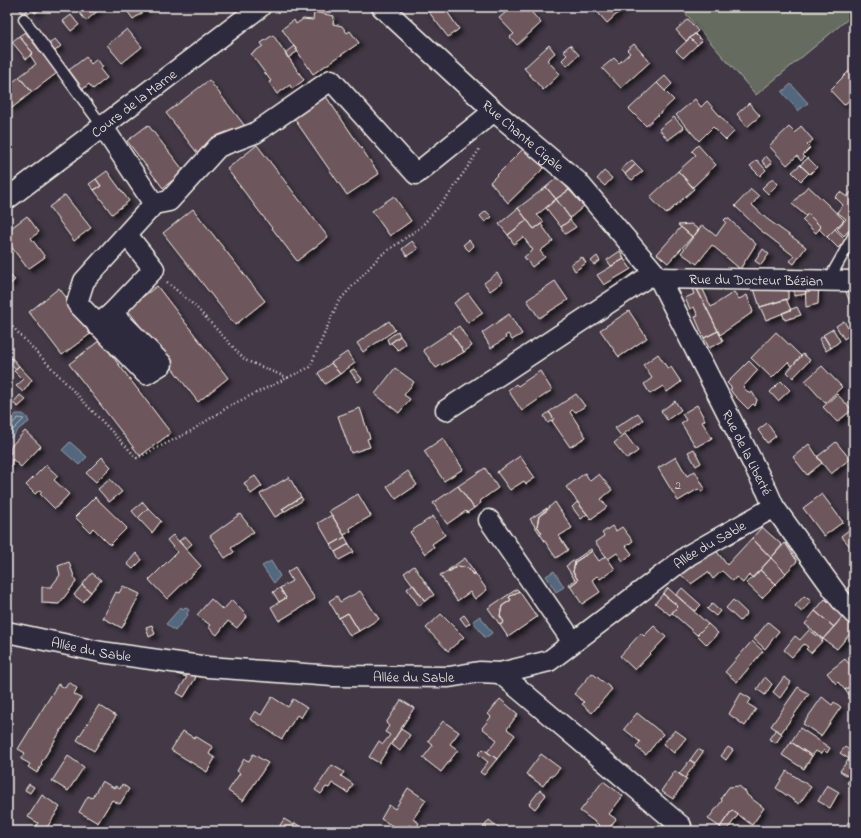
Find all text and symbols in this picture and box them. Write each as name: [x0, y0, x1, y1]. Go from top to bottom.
street label: Cours de la Marne: [87, 64, 182, 143]
street label: Rue Chante Cigale: [477, 96, 568, 178]
street label: Rue du Docteur Bézian: [689, 269, 823, 293]
street label: Rue de la Liberté: [716, 407, 777, 500]
house number: 2: [675, 477, 681, 495]
street label: Allée du Sable: [670, 516, 751, 575]
street label: Allée du Sable: [49, 633, 133, 668]
street label: Allée du Sable: [373, 667, 457, 689]

